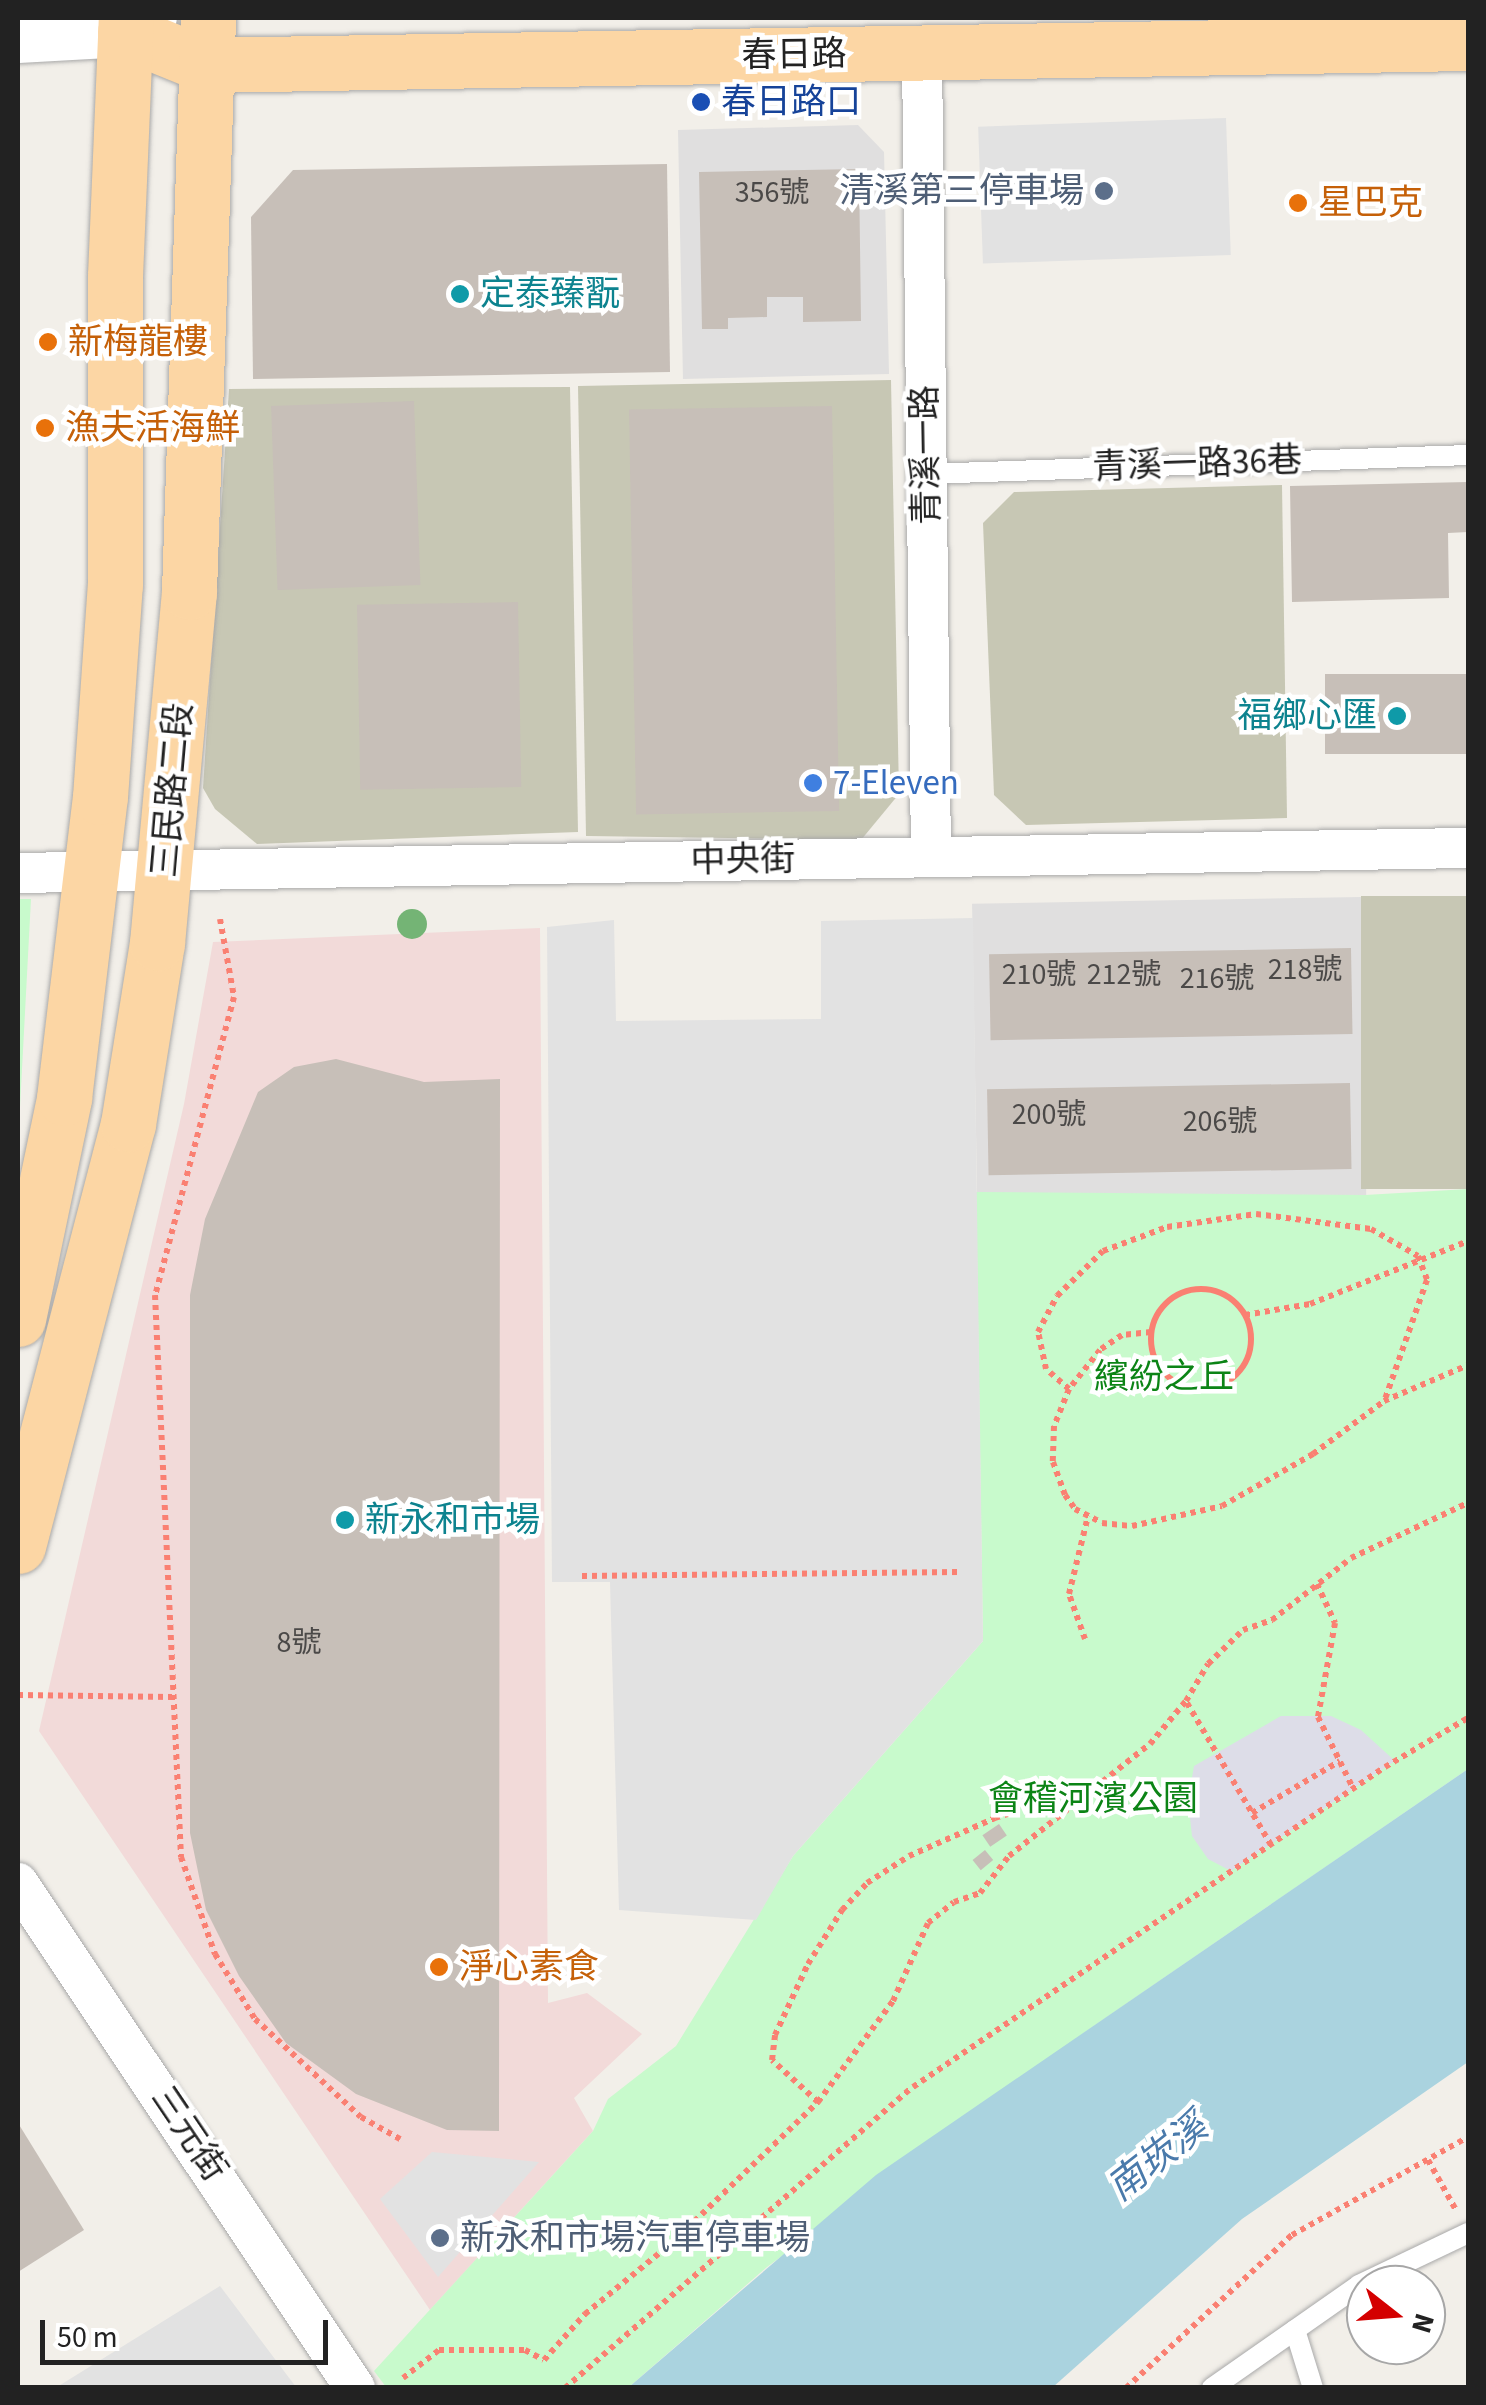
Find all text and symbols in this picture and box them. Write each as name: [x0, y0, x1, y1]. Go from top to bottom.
street label: 春日路: [741, 33, 847, 77]
place label: 春日路口: [721, 81, 861, 123]
marker: 春日路口: [690, 91, 712, 113]
place label: 清溪第三停車場: [839, 170, 1084, 212]
house number: 356號: [735, 175, 809, 211]
marker: 清溪第三停車場: [1093, 180, 1115, 202]
place label: 星巴克: [1318, 182, 1423, 224]
marker: 星巴克: [1287, 192, 1309, 214]
place label: 定泰臻翫: [480, 273, 620, 315]
marker: 定泰臻翫: [449, 283, 471, 305]
place label: 新梅龍樓: [68, 321, 208, 363]
marker: 新梅龍樓: [37, 331, 59, 353]
street label: 青溪一路: [904, 385, 948, 525]
place label: 漁夫活海鮮: [65, 407, 240, 449]
marker: 漁夫活海鮮: [34, 417, 56, 439]
street label: 青溪一路36巷: [1091, 439, 1303, 489]
place label: 福鄉心匯: [1237, 695, 1377, 737]
street label: 三民路二段: [143, 701, 201, 879]
marker: 福鄉心匯: [1386, 705, 1408, 727]
place label: 7-Eleven: [833, 762, 959, 804]
marker: 7-Eleven: [802, 772, 824, 794]
street label: 中央街: [690, 838, 796, 882]
house number: 218號: [1268, 952, 1342, 988]
house number: 210號: [1002, 957, 1076, 993]
house number: 212號: [1087, 957, 1161, 993]
house number: 216號: [1180, 961, 1254, 997]
house number: 200號: [1012, 1097, 1086, 1133]
house number: 206號: [1183, 1104, 1257, 1140]
park label: 繽紛之丘: [1094, 1356, 1234, 1398]
place label: 新永和市場: [365, 1499, 540, 1541]
marker: 新永和市場: [334, 1509, 356, 1531]
house number: 8號: [277, 1625, 321, 1661]
park label: 會稽河濱公園: [988, 1778, 1198, 1820]
place label: 淨心素食: [459, 1946, 599, 1988]
marker: 淨心素食: [428, 1956, 450, 1978]
street label: 三元街: [142, 2079, 236, 2189]
water label: 南崁溪: [1099, 2105, 1217, 2211]
place label: 新永和市場汽車停車場: [460, 2217, 810, 2259]
marker: 新永和市場汽車停車場: [429, 2227, 451, 2249]
north arrow: [1346, 2265, 1446, 2365]
scale bar: [45, 2300, 332, 2362]
text: N: [1401, 2308, 1445, 2338]
text: 50 m: [57, 2316, 118, 2359]

